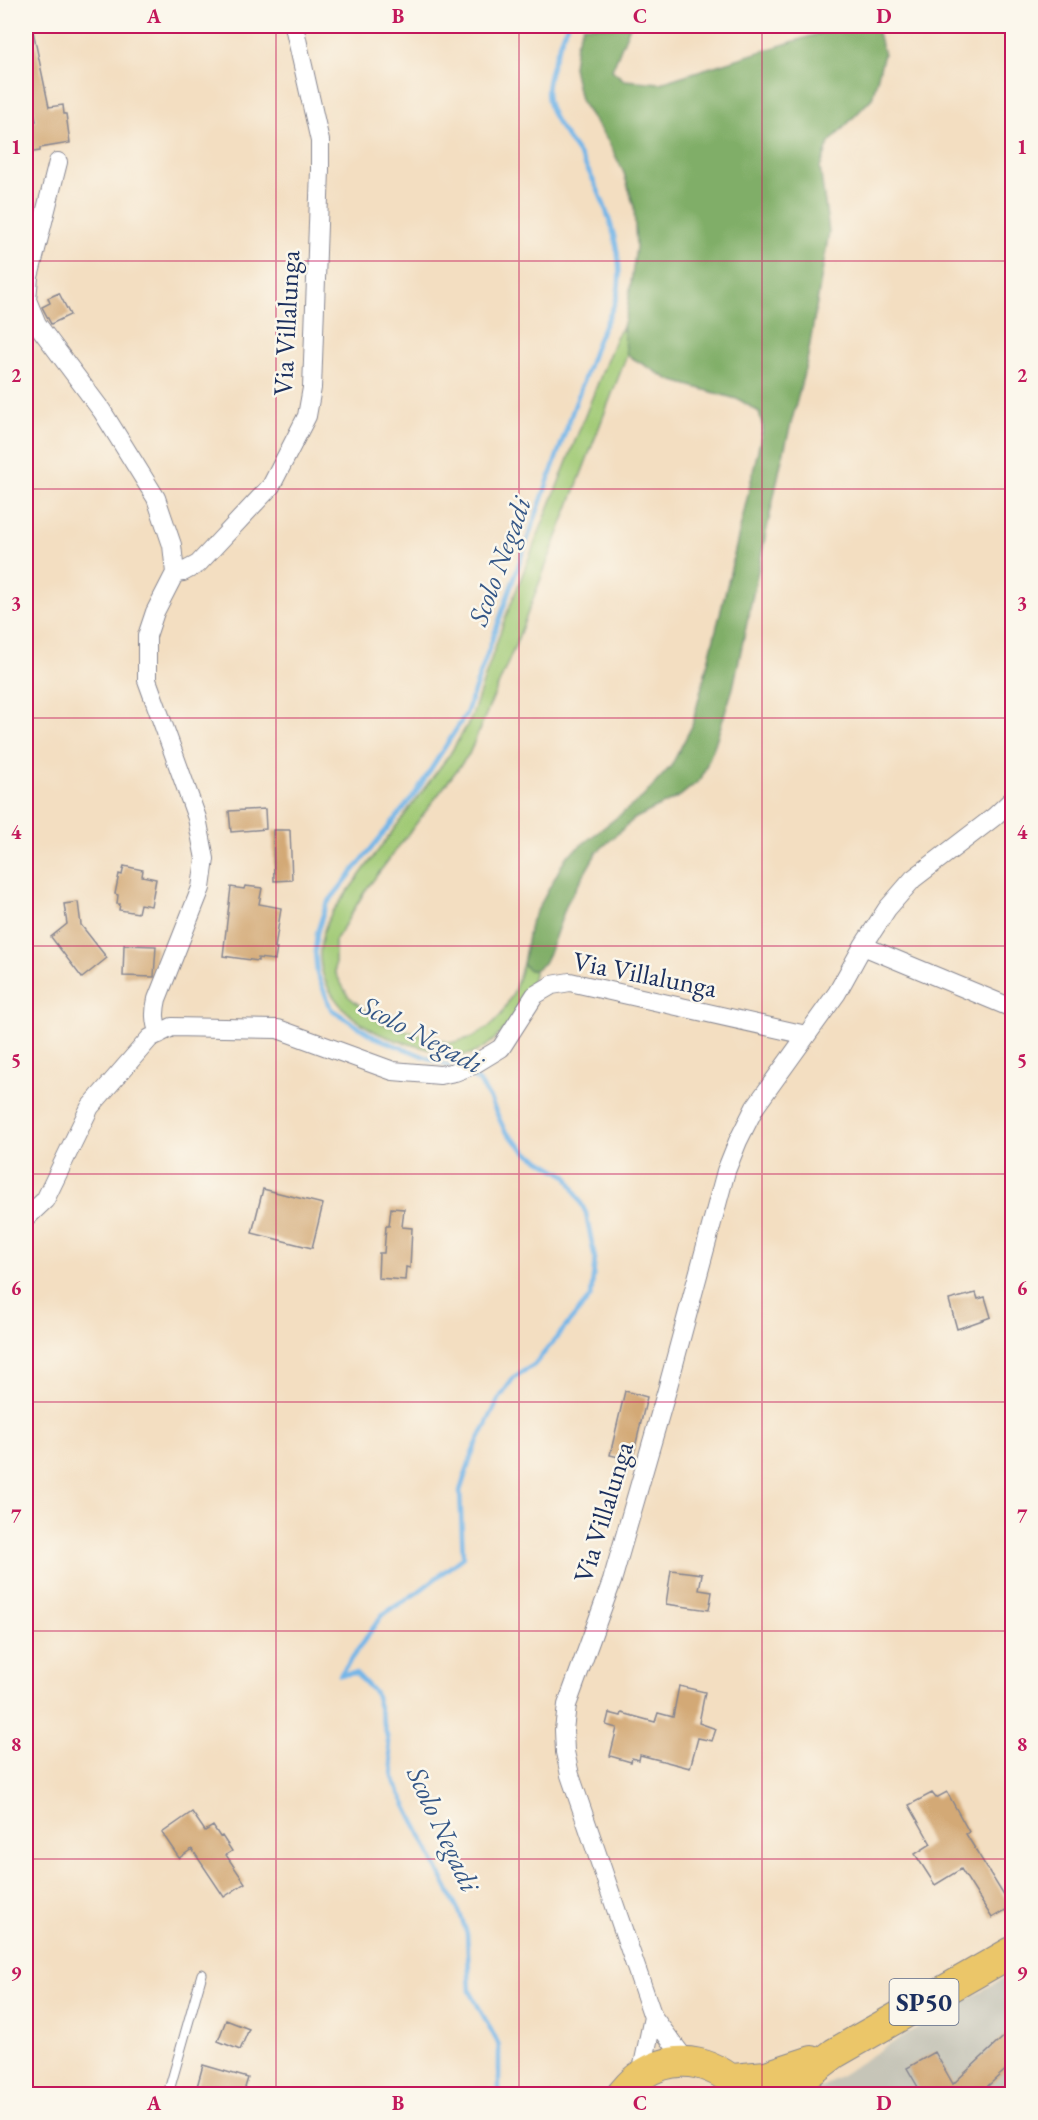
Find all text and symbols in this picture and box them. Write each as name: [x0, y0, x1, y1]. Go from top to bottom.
text: A: [146, 3, 162, 29]
text: B: [392, 3, 404, 29]
text: C: [633, 3, 647, 29]
text: D: [876, 3, 892, 29]
text: 1: [11, 134, 21, 160]
text: 1: [1017, 134, 1027, 160]
street label: Via Villalunga: [265, 249, 307, 397]
text: 2: [11, 362, 22, 388]
text: 2: [1017, 362, 1028, 388]
water label: Scolo Negadi: [459, 490, 539, 631]
text: 3: [11, 590, 21, 616]
text: 3: [1017, 590, 1027, 616]
text: 4: [11, 819, 22, 845]
text: 4: [1017, 819, 1028, 845]
street label: Via Villalunga: [570, 943, 720, 1005]
water label: Scolo Negadi: [353, 986, 491, 1082]
text: 5: [11, 1047, 21, 1073]
text: 5: [1017, 1047, 1027, 1073]
text: 6: [11, 1275, 22, 1301]
text: 6: [1017, 1275, 1028, 1301]
street label: Via Villalunga: [565, 1437, 641, 1587]
text: 7: [11, 1503, 22, 1529]
text: 7: [1017, 1503, 1028, 1529]
text: 8: [11, 1731, 21, 1757]
text: 8: [1017, 1731, 1027, 1757]
water label: Scolo Negadi: [399, 1760, 489, 1899]
text: 9: [11, 1960, 22, 1986]
text: 9: [1017, 1960, 1028, 1986]
road number: SP50: [890, 1979, 958, 2025]
text: A: [146, 2090, 162, 2116]
text: B: [392, 2090, 404, 2116]
text: C: [633, 2090, 647, 2116]
text: D: [876, 2090, 892, 2116]

